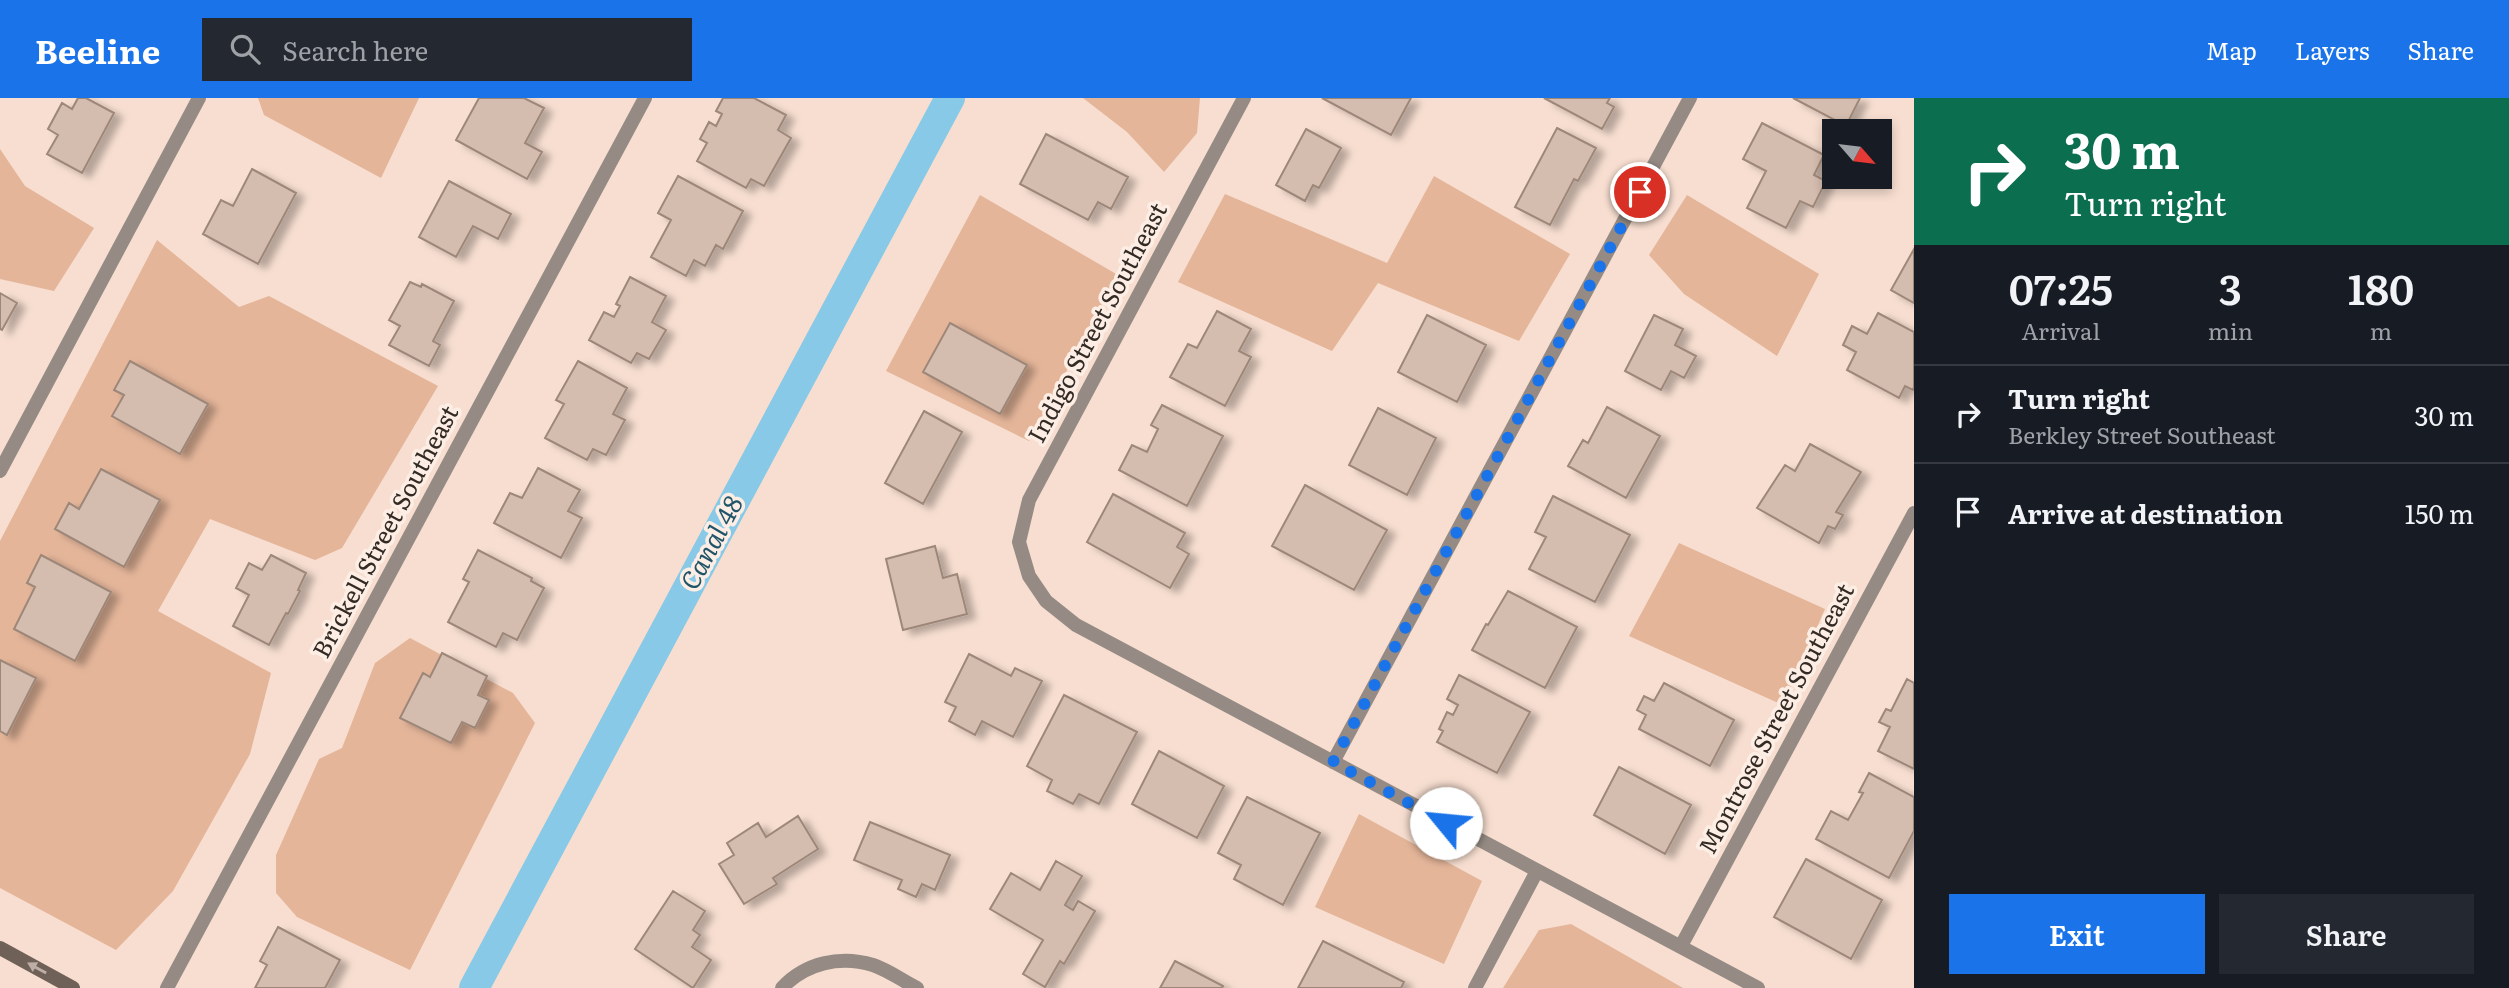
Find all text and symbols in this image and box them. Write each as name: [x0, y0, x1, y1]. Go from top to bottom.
search box: [202, 18, 692, 81]
text: Beeline: [35, 25, 160, 74]
icon: search: [226, 30, 264, 68]
text: Search here: [282, 30, 428, 69]
text: Map: [2206, 32, 2257, 67]
text: Layers: [2295, 32, 2369, 67]
text: Share: [2407, 32, 2474, 67]
text: 30 m: [2064, 111, 2180, 184]
north arrow: [1822, 119, 1892, 189]
map controls: [1822, 119, 1892, 189]
icon: right: [1949, 126, 2040, 217]
pin: [1610, 162, 1670, 222]
icon: arrive: [1621, 173, 1659, 211]
text: Turn right: [2064, 178, 2226, 226]
street label: Indigo Street Southeast: [1018, 195, 1174, 448]
text: 07:25: [2009, 256, 2113, 318]
text: 3: [2219, 256, 2242, 318]
text: 180: [2348, 256, 2414, 318]
text: Arrival: [2022, 313, 2100, 347]
text: min: [2208, 313, 2253, 347]
text: m: [2370, 313, 2392, 347]
text: Turn right: [2008, 378, 2150, 417]
icon: right: [1949, 395, 1987, 433]
text: 30 m: [2414, 395, 2474, 434]
street label: Brickell Street Southeast: [302, 398, 465, 663]
text: Berkley Street Southeast: [2008, 417, 2276, 451]
water label: Canal 48: [669, 488, 751, 596]
icon: arrive: [1949, 493, 1987, 531]
text: Arrive at destination: [2008, 493, 2283, 532]
text: 150 m: [2405, 493, 2474, 532]
street label: Montrose Street Southeast: [1688, 576, 1861, 859]
position arrow: [1409, 786, 1483, 860]
button: Exit: [1949, 894, 2205, 974]
button: Share: [2219, 894, 2474, 974]
one-way arrow: [27, 962, 46, 974]

